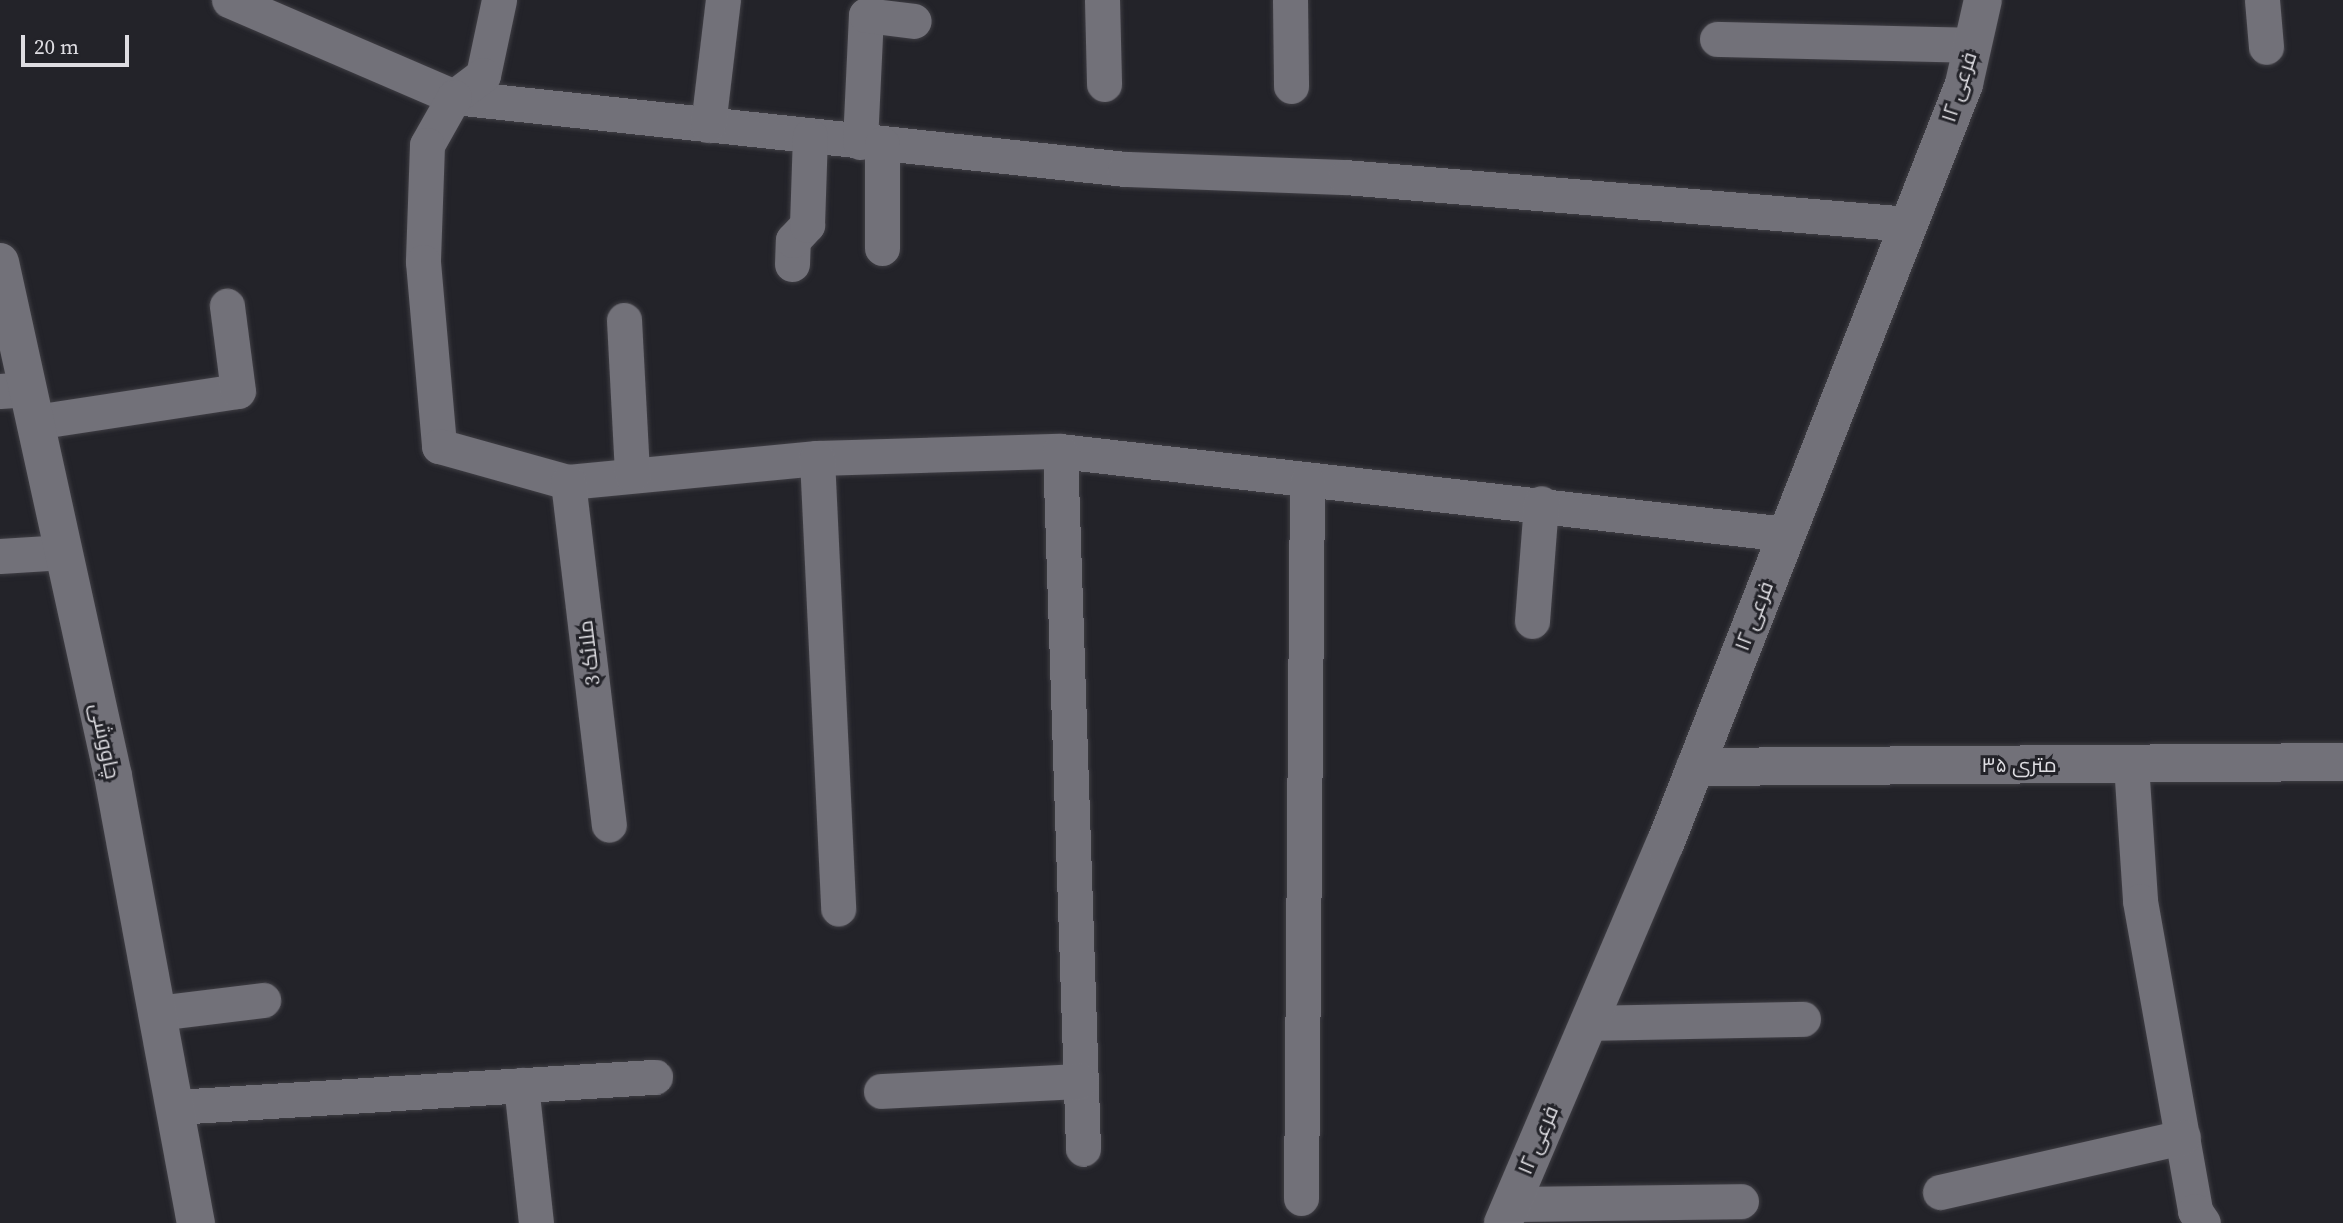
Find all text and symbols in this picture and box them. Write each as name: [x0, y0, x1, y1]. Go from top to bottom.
scale bar: [24, 21, 133, 65]
text: 20 m: [34, 32, 79, 61]
street label: فرعی ۱۲: [1936, 49, 1982, 125]
street label: فرعی ۱۲: [1729, 578, 1779, 654]
street label: ملائک 3: [572, 619, 606, 687]
street label: چاووشی: [85, 701, 125, 781]
street label: ۳۵ متری: [1981, 752, 2057, 778]
street label: فرعی ۱۲: [1512, 1102, 1564, 1178]

